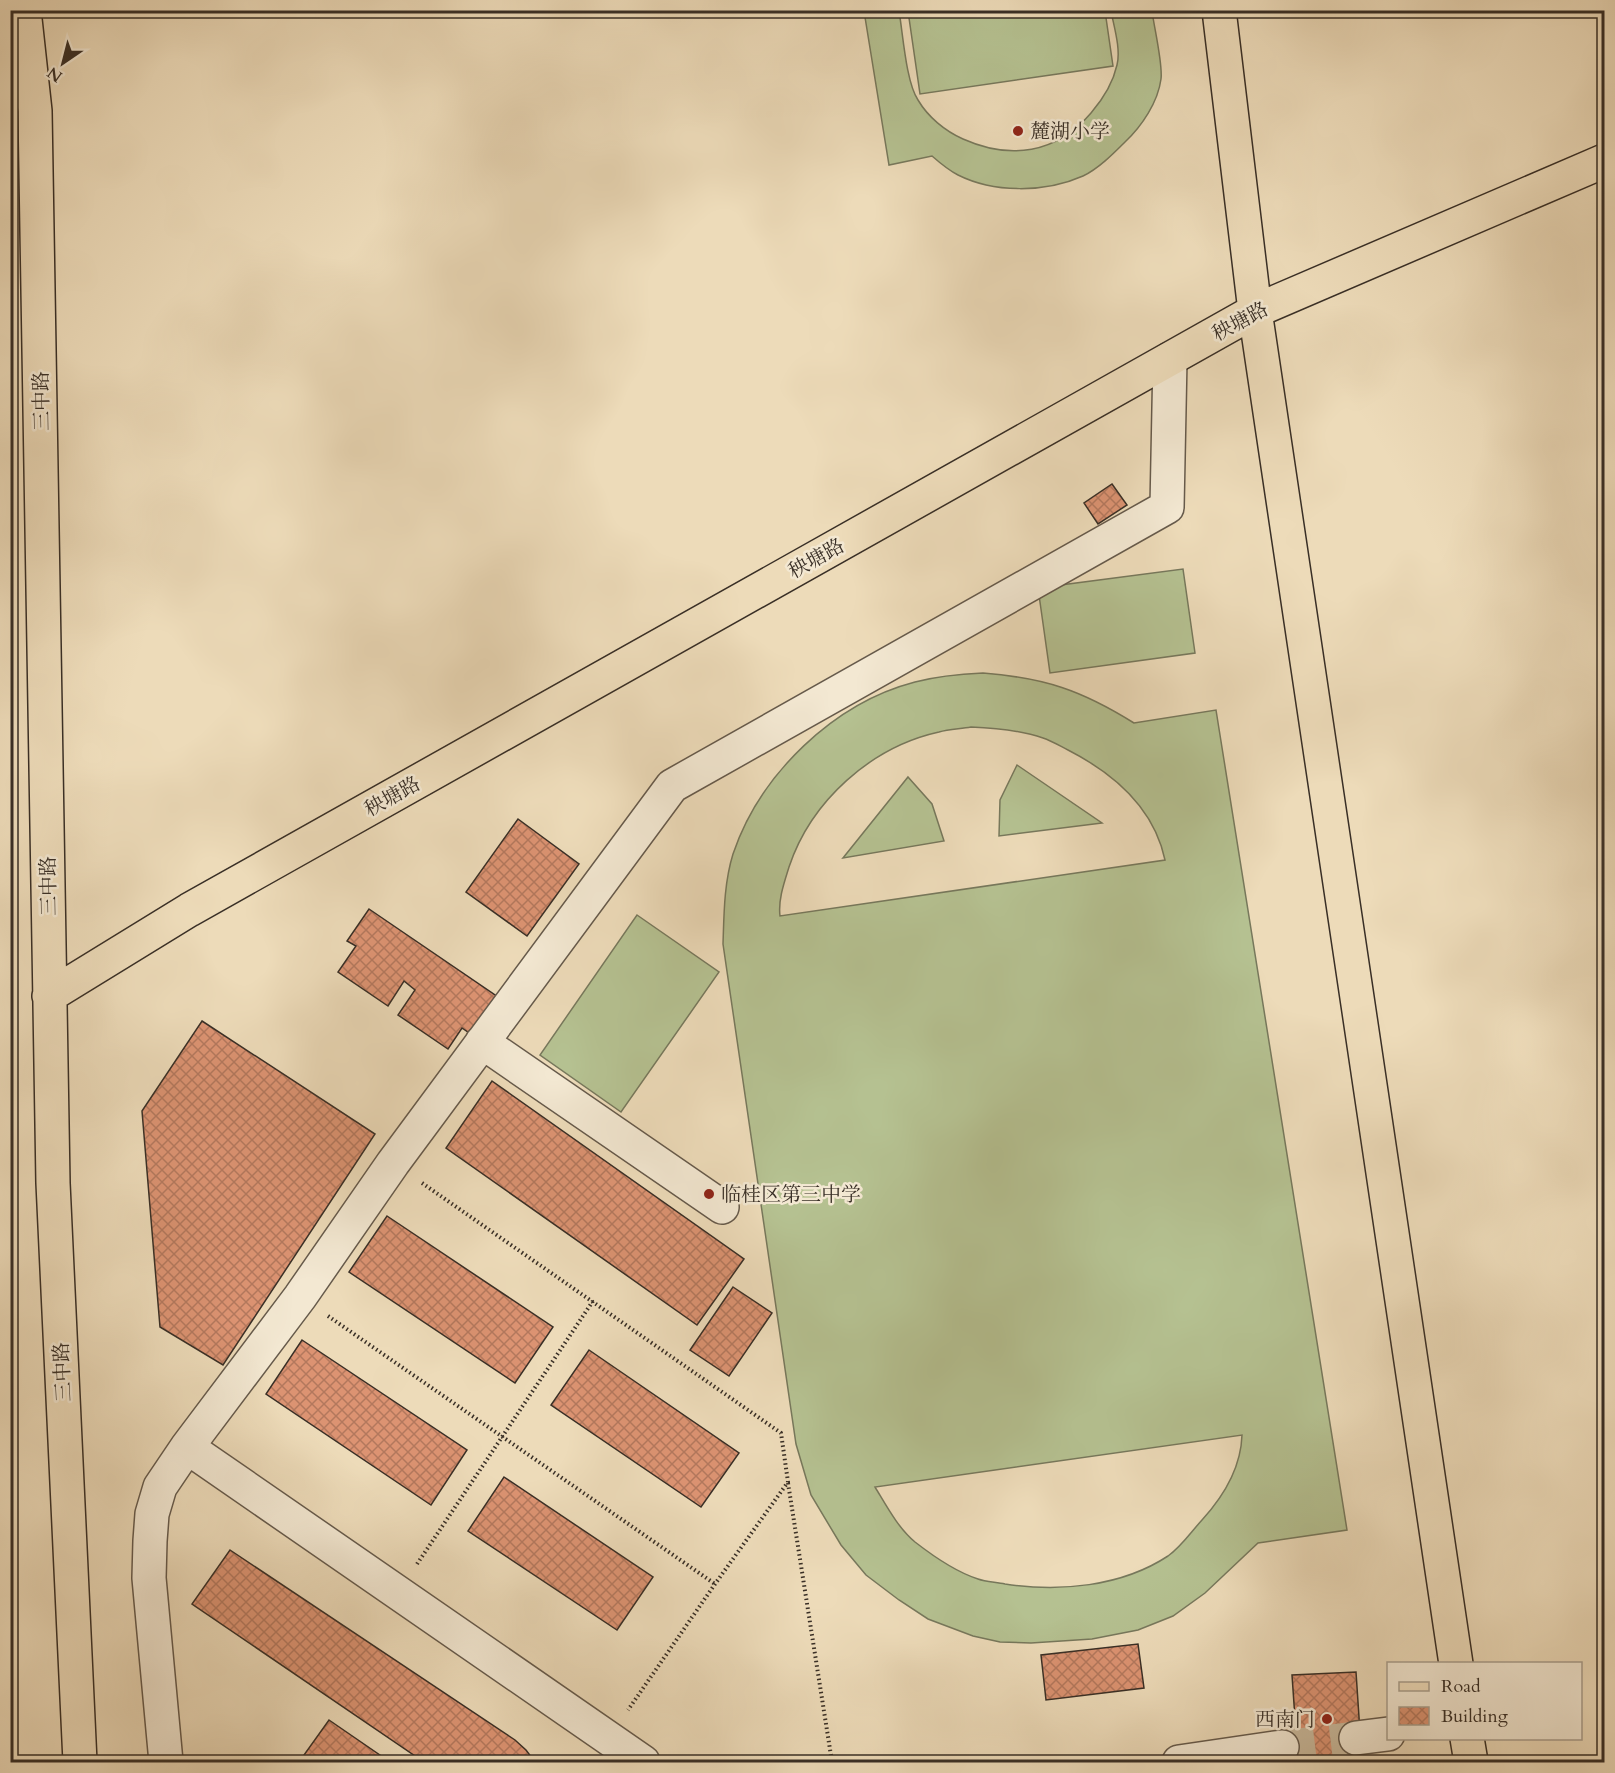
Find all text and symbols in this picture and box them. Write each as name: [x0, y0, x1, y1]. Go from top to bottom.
north arrow: [33, 33, 93, 93]
text: N: [43, 61, 67, 87]
place label: 麓湖小学: [1030, 118, 1110, 145]
marker: 麓湖小学: [1011, 124, 1025, 138]
street label: 秧塘路: [1207, 295, 1273, 347]
street label: 三中路: [27, 371, 56, 431]
street label: 秧塘路: [783, 532, 849, 585]
street label: 秧塘路: [359, 770, 425, 823]
street label: 三中路: [34, 856, 63, 916]
place label: 临桂区第三中学: [721, 1181, 861, 1208]
marker: 临桂区第三中学: [702, 1187, 716, 1201]
street label: 三中路: [47, 1341, 78, 1403]
legend: [1387, 1662, 1582, 1740]
text: Road: [1441, 1674, 1481, 1699]
text: Building: [1441, 1704, 1509, 1729]
place label: 西南门: [1255, 1706, 1315, 1733]
marker: 西南门: [1320, 1712, 1334, 1726]

